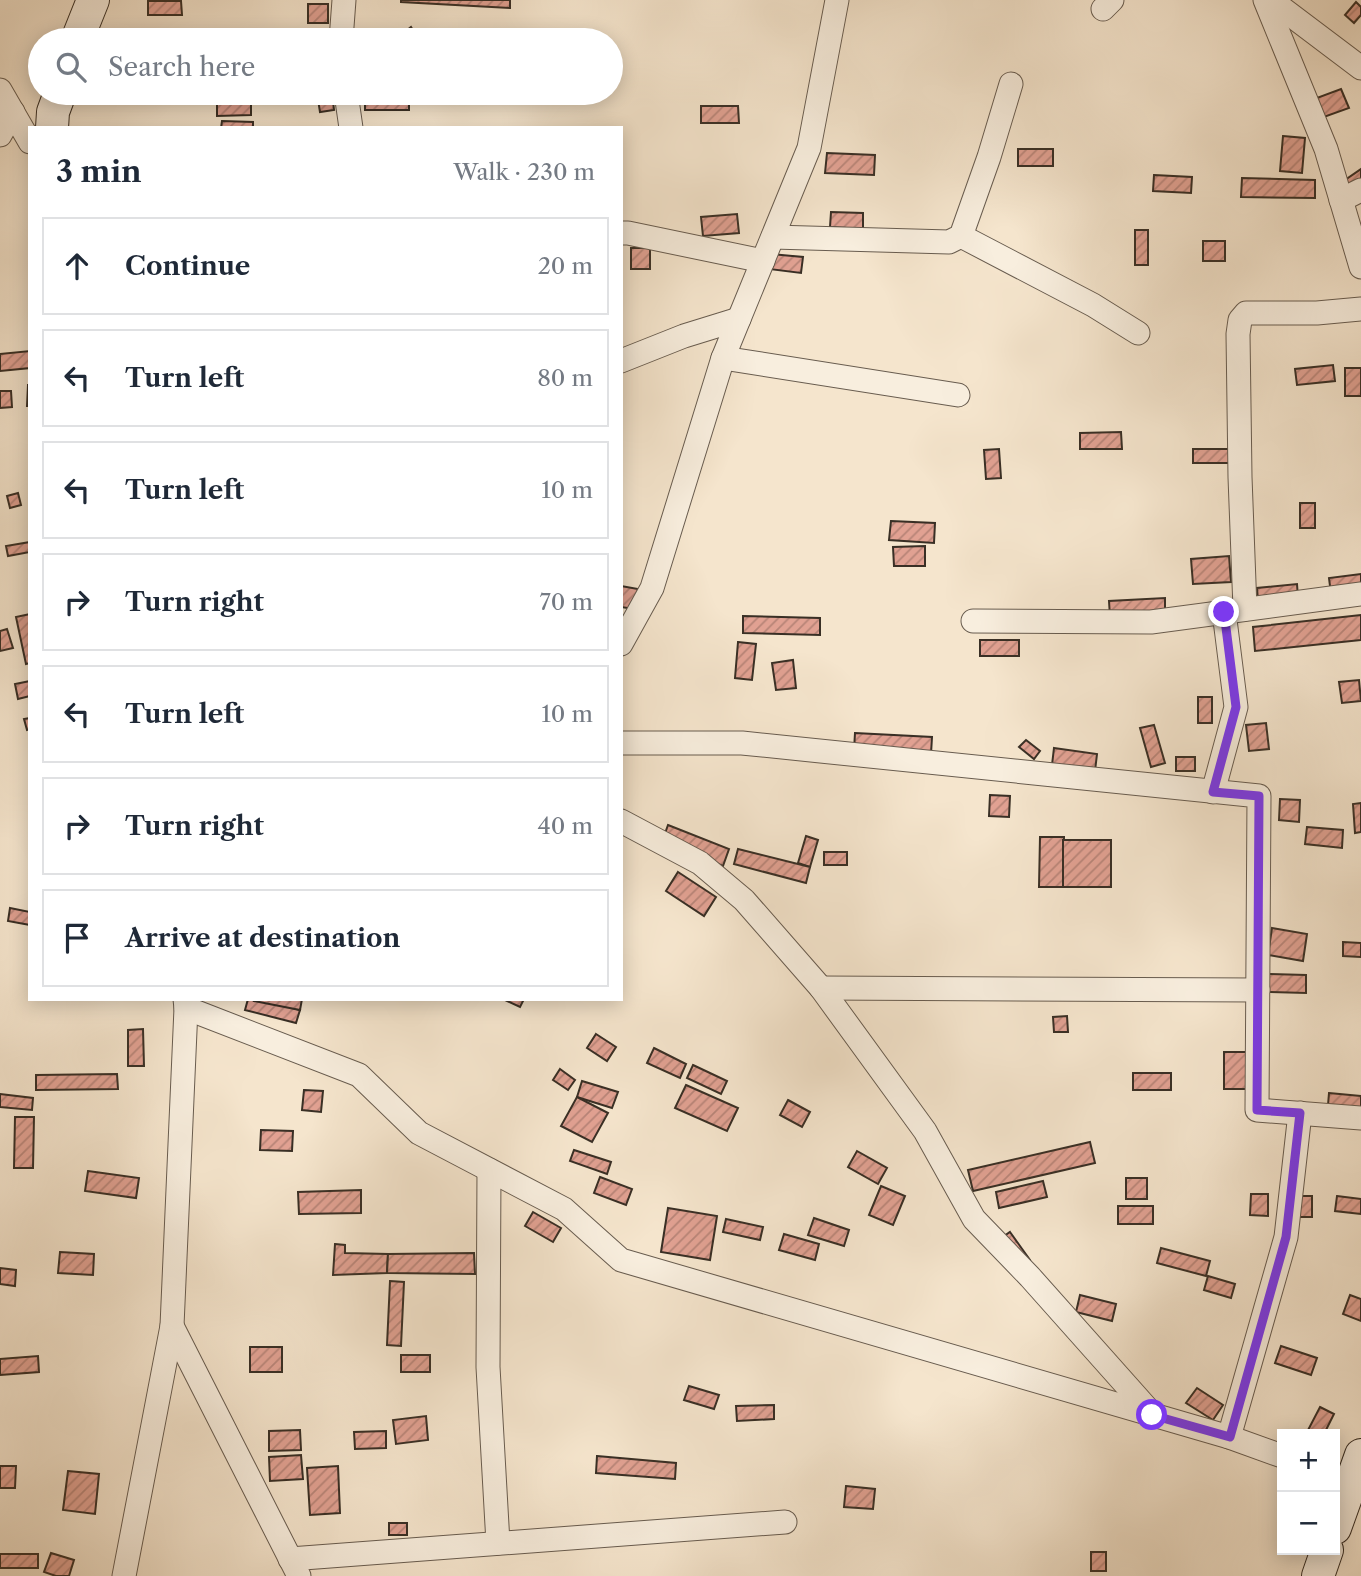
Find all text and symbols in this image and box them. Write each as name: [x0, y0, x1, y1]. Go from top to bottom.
search box: [28, 28, 623, 105]
icon: search: [52, 48, 90, 86]
text: Search here: [108, 51, 255, 83]
text: 3 min: [56, 153, 142, 190]
text: Walk · 230 m: [453, 158, 595, 186]
icon: ahead: [58, 247, 96, 285]
text: Continue: [125, 250, 250, 282]
text: 20 m: [538, 252, 593, 280]
icon: left: [58, 359, 96, 397]
text: Turn left: [125, 362, 244, 394]
text: 80 m: [537, 364, 593, 392]
icon: left: [58, 471, 96, 509]
text: Turn left: [125, 474, 244, 506]
text: 10 m: [541, 476, 593, 504]
icon: right: [58, 583, 96, 621]
text: Turn right: [125, 586, 264, 618]
text: 70 m: [540, 588, 593, 616]
route end: [1208, 596, 1239, 627]
icon: left: [58, 695, 96, 733]
text: Turn left: [125, 698, 244, 730]
text: 10 m: [541, 700, 593, 728]
icon: right: [58, 807, 96, 845]
text: Turn right: [125, 810, 264, 842]
text: 40 m: [538, 812, 593, 840]
icon: arrive: [58, 919, 96, 957]
text: Arrive at destination: [125, 922, 400, 954]
route start: [1136, 1399, 1167, 1430]
map controls: [1277, 1429, 1340, 1555]
button: +: [1277, 1429, 1340, 1492]
button: −: [1277, 1492, 1340, 1555]

